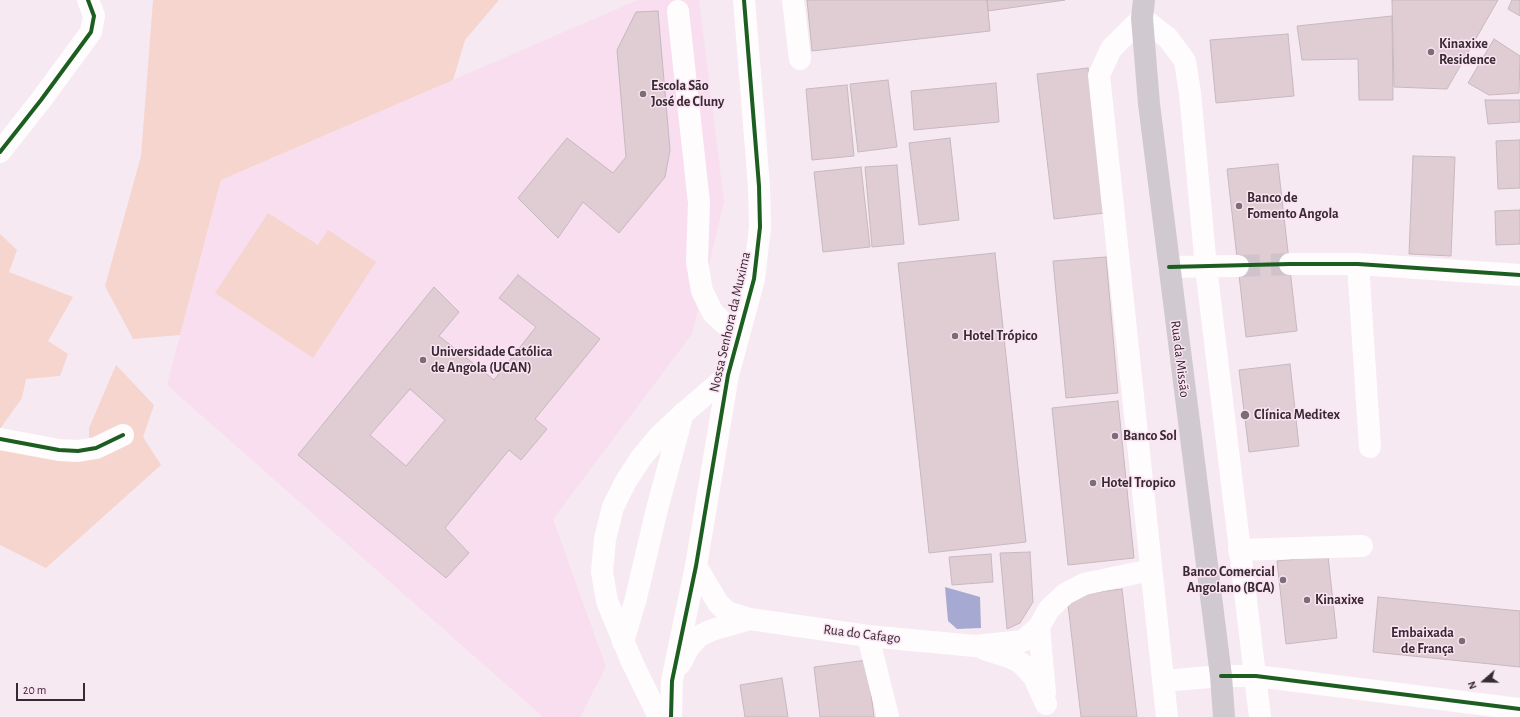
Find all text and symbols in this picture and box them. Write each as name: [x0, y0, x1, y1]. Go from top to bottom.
place label: Kinaxixe Residence: [1439, 36, 1496, 68]
marker: Kinaxixe Residence: [1426, 47, 1436, 57]
place label: Escola São José de Cluny: [651, 78, 724, 110]
marker: Escola São José de Cluny: [638, 89, 648, 99]
place label: Banco de Fomento Angola: [1247, 190, 1339, 222]
marker: Banco de Fomento Angola: [1234, 201, 1244, 211]
street label: Nossa Senhora da Muxima: [706, 250, 754, 394]
street label: Rua da Missão: [1167, 319, 1193, 399]
place label: Hotel Trópico: [963, 328, 1038, 344]
marker: Hotel Trópico: [950, 331, 960, 341]
place label: Universidade Católica de Angola (UCAN): [431, 344, 552, 376]
marker: Universidade Católica de Angola (UCAN): [418, 355, 428, 365]
place label: Clínica Meditex: [1254, 407, 1340, 423]
marker: Clínica Meditex: [1239, 409, 1251, 421]
place label: Banco Sol: [1123, 428, 1177, 444]
marker: Banco Sol: [1110, 431, 1120, 441]
place label: Hotel Tropico: [1101, 475, 1176, 491]
marker: Hotel Tropico: [1088, 478, 1098, 488]
place label: Banco Comercial Angolano (BCA): [1182, 564, 1275, 596]
marker: Banco Comercial Angolano (BCA): [1278, 575, 1288, 585]
place label: Kinaxixe: [1315, 592, 1364, 608]
marker: Kinaxixe: [1302, 595, 1312, 605]
street label: Rua do Cafago: [822, 621, 902, 647]
place label: Embaixada de França: [1391, 625, 1454, 658]
marker: Embaixada de França: [1457, 636, 1467, 646]
north arrow: [1464, 661, 1504, 701]
scale bar: [18, 675, 87, 701]
text: N: [1466, 680, 1479, 691]
text: 20 m: [23, 684, 46, 696]

